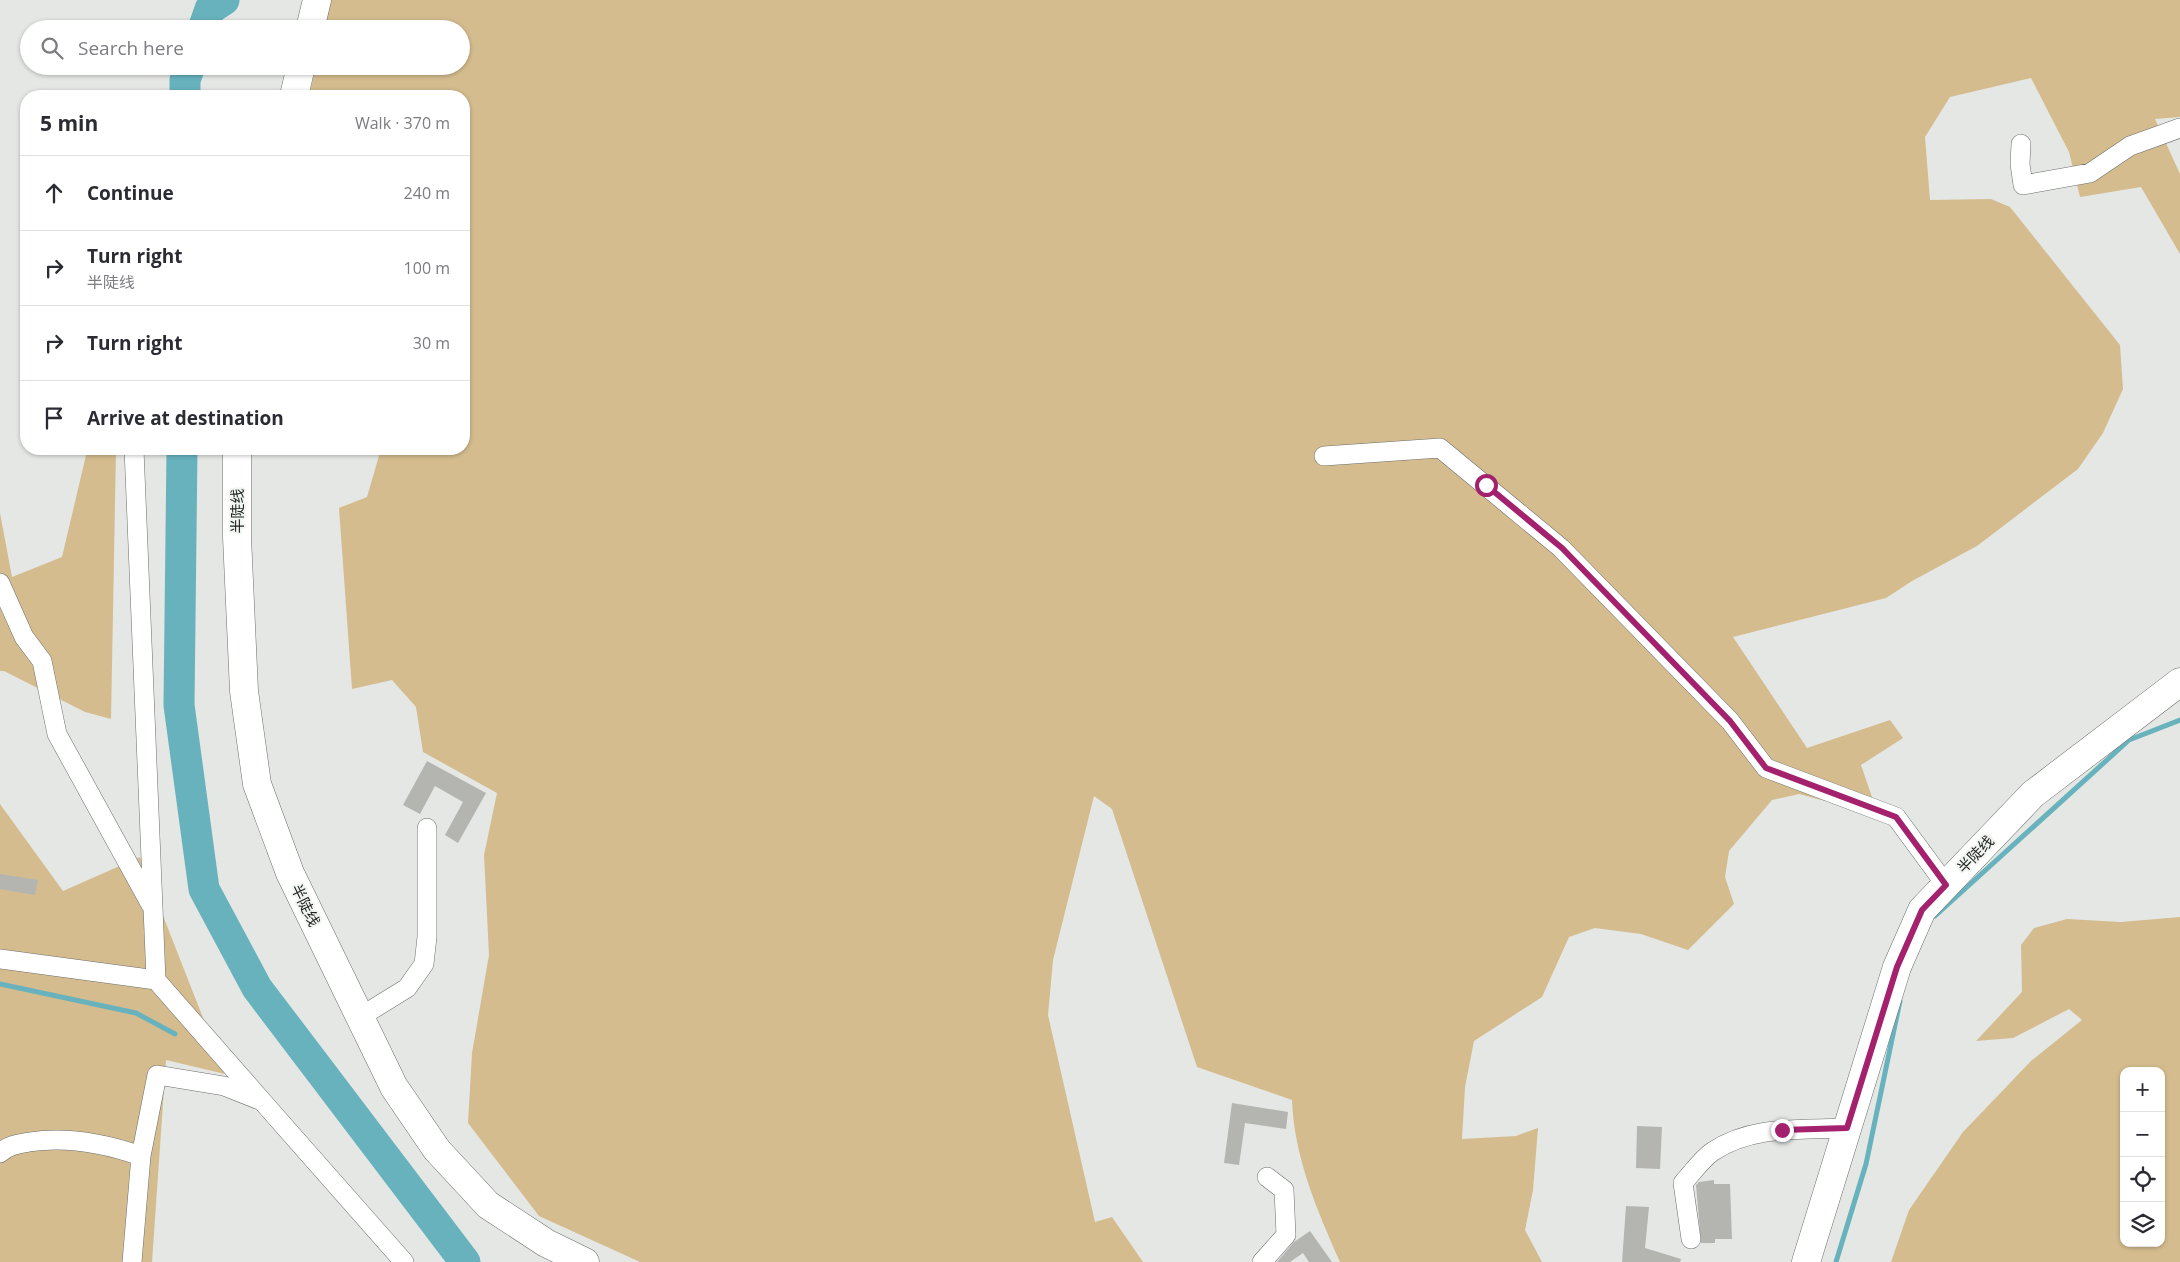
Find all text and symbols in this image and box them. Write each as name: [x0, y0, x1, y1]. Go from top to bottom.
search box: [20, 20, 470, 75]
icon: search: [38, 34, 66, 62]
text: Search here: [78, 35, 184, 61]
text: 5 min: [40, 109, 98, 137]
text: Walk · 370 m: [355, 112, 450, 134]
icon: ahead: [40, 179, 68, 207]
text: Continue: [87, 180, 174, 206]
text: 240 m: [404, 182, 450, 204]
text: Turn right: [87, 243, 182, 269]
icon: right: [40, 254, 68, 282]
text: 100 m: [404, 257, 450, 279]
text: 半陡线: [87, 271, 135, 293]
icon: right: [40, 329, 68, 357]
text: Turn right: [87, 330, 182, 356]
text: 30 m: [413, 332, 450, 354]
icon: arrive: [40, 404, 68, 432]
text: Arrive at destination: [87, 405, 284, 431]
route start: [1475, 474, 1498, 497]
street label: 半陡线: [227, 488, 247, 534]
street label: 半陡线: [1952, 831, 1998, 877]
street label: 半陡线: [287, 880, 325, 930]
map controls: [2120, 1067, 2165, 1247]
button: +: [2120, 1067, 2165, 1112]
button: −: [2120, 1112, 2165, 1157]
route end: [1771, 1119, 1794, 1142]
button: locate: [2120, 1157, 2165, 1202]
button: layers: [2120, 1202, 2165, 1247]

